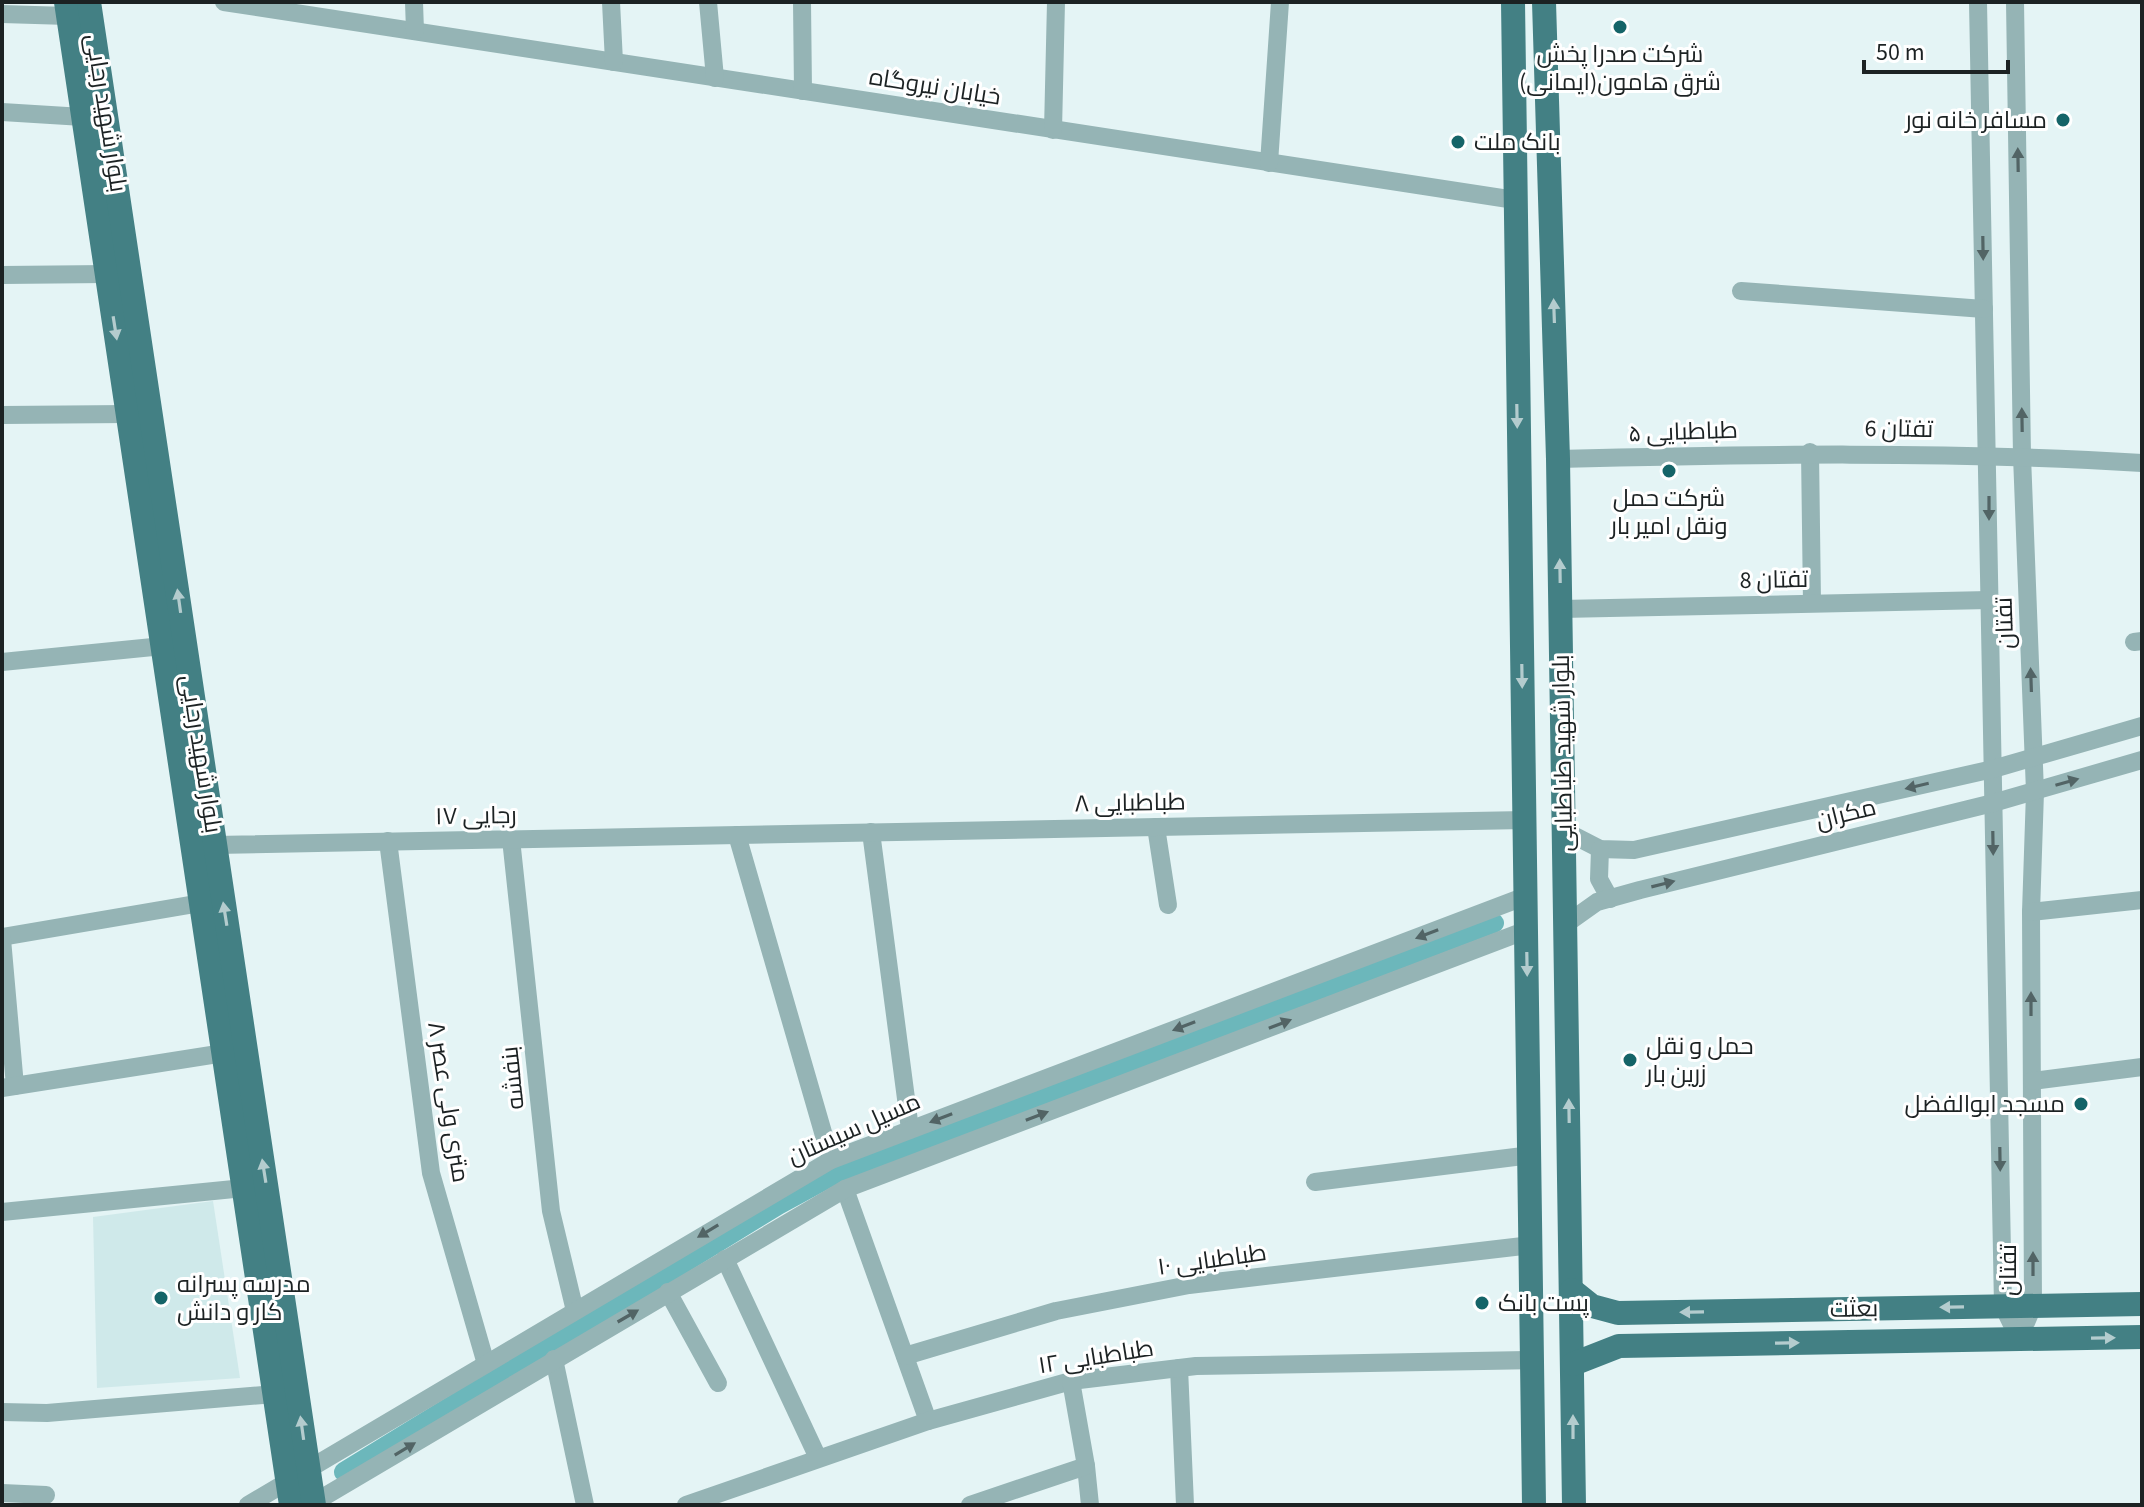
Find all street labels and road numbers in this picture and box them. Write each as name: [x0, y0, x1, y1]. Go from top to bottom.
street label: بلوار شهید رجایی: [76, 31, 136, 195]
street label: خیابان نیروگاه: [867, 59, 1003, 115]
street label: تفتان 6: [1864, 411, 1934, 447]
street label: طباطبایی ۵: [1628, 413, 1738, 451]
street label: تفتان 8: [1739, 562, 1809, 598]
street label: تفتان: [1987, 596, 2023, 650]
street label: بلوار شهید طباطبایی: [1544, 654, 1582, 852]
street label: بلوار شهید رجایی: [171, 672, 231, 836]
street label: طباطبایی ۸: [1074, 785, 1186, 821]
street label: مکران: [1812, 790, 1880, 838]
street label: رجایی ۱۷: [435, 798, 517, 834]
street label: ۸ متری ولی عصر: [418, 1019, 478, 1185]
street label: بنفشه: [492, 1045, 534, 1111]
street label: مسیل سیستان: [782, 1084, 926, 1174]
street label: طباطبایی ۱۰: [1155, 1235, 1269, 1285]
street label: تفتان: [1991, 1243, 2026, 1296]
street label: بعثت: [1830, 1291, 1878, 1327]
street label: طباطبایی ۱۲: [1036, 1331, 1156, 1383]

